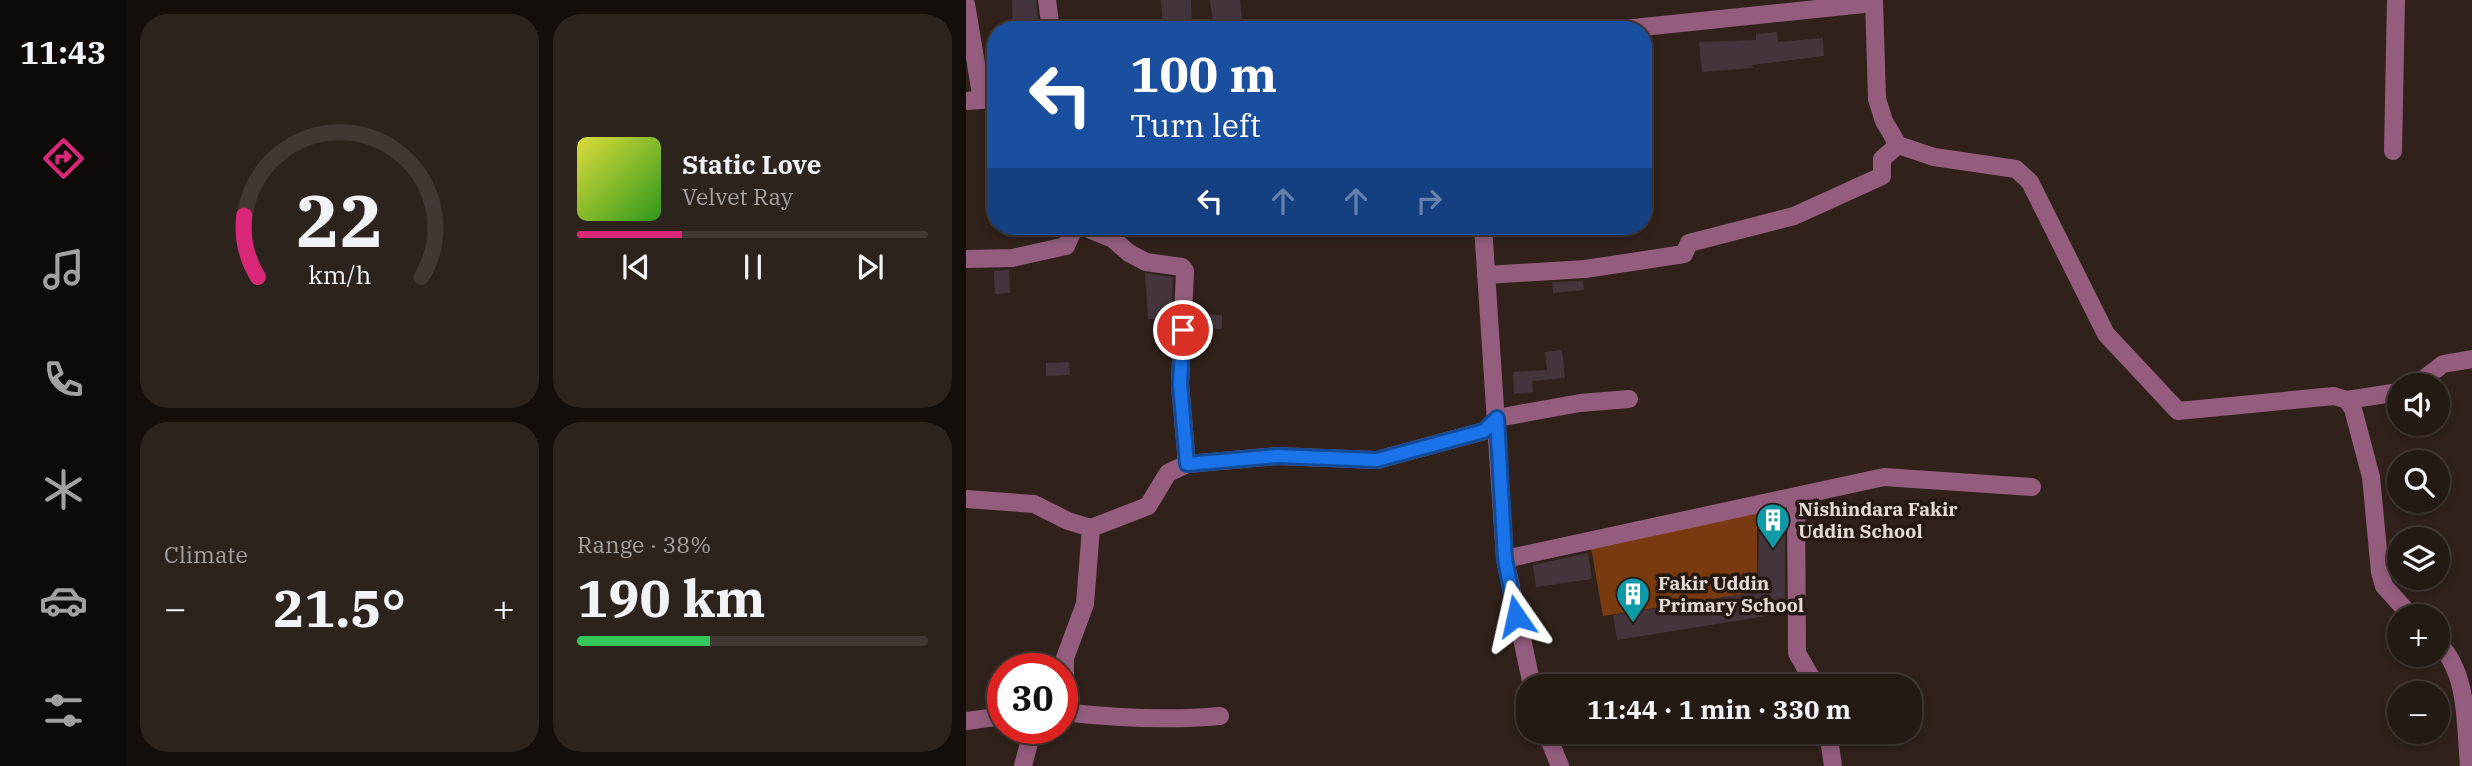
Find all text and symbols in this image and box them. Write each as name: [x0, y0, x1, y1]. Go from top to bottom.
text: 11:43: [20, 31, 106, 73]
text: 100 m: [1130, 42, 1277, 105]
icon: left: [1015, 49, 1106, 140]
text: Turn left: [1130, 104, 1261, 146]
icon: directions: [39, 134, 88, 183]
text: Static Love: [682, 147, 821, 181]
text: 22: [296, 173, 383, 268]
text: Velvet Ray: [682, 181, 793, 211]
icon: left: [1191, 182, 1229, 220]
icon: ahead: [1264, 182, 1302, 220]
icon: ahead: [1337, 182, 1375, 220]
icon: right: [1410, 182, 1448, 220]
icon: music: [39, 245, 88, 294]
icon: previous: [617, 248, 655, 286]
icon: pause: [734, 248, 772, 286]
icon: next: [851, 248, 889, 286]
text: km/h: [308, 258, 371, 291]
pin: [1153, 300, 1213, 360]
icon: arrive: [1164, 311, 1202, 349]
icon: phone: [39, 355, 88, 404]
map controls: [2387, 373, 2450, 744]
button: sound: [2387, 373, 2450, 436]
button: search: [2387, 450, 2450, 513]
icon: climate: [39, 465, 88, 514]
place label: Nishindara Fakir Uddin School: [1798, 497, 1958, 543]
building icon: Nishindara Fakir Uddin School: [1754, 501, 1792, 550]
button: layers: [2387, 527, 2450, 590]
text: Range · 38%: [577, 529, 711, 559]
text: Climate: [164, 539, 248, 569]
text: 190 km: [577, 564, 766, 631]
place label: Fakir Uddin Primary School: [1658, 571, 1804, 617]
text: 21.5°: [273, 574, 406, 641]
building icon: Fakir Uddin Primary School: [1614, 575, 1652, 624]
icon: car: [39, 576, 88, 625]
position arrow: [1479, 579, 1553, 653]
text: −: [164, 583, 187, 632]
text: +: [492, 583, 515, 632]
button: +: [2387, 604, 2450, 667]
speed limit sign: 30: [987, 653, 1078, 744]
button: −: [2387, 681, 2450, 744]
icon: filters: [39, 686, 88, 735]
text: 11:44 · 1 min · 330 m: [1587, 692, 1851, 726]

